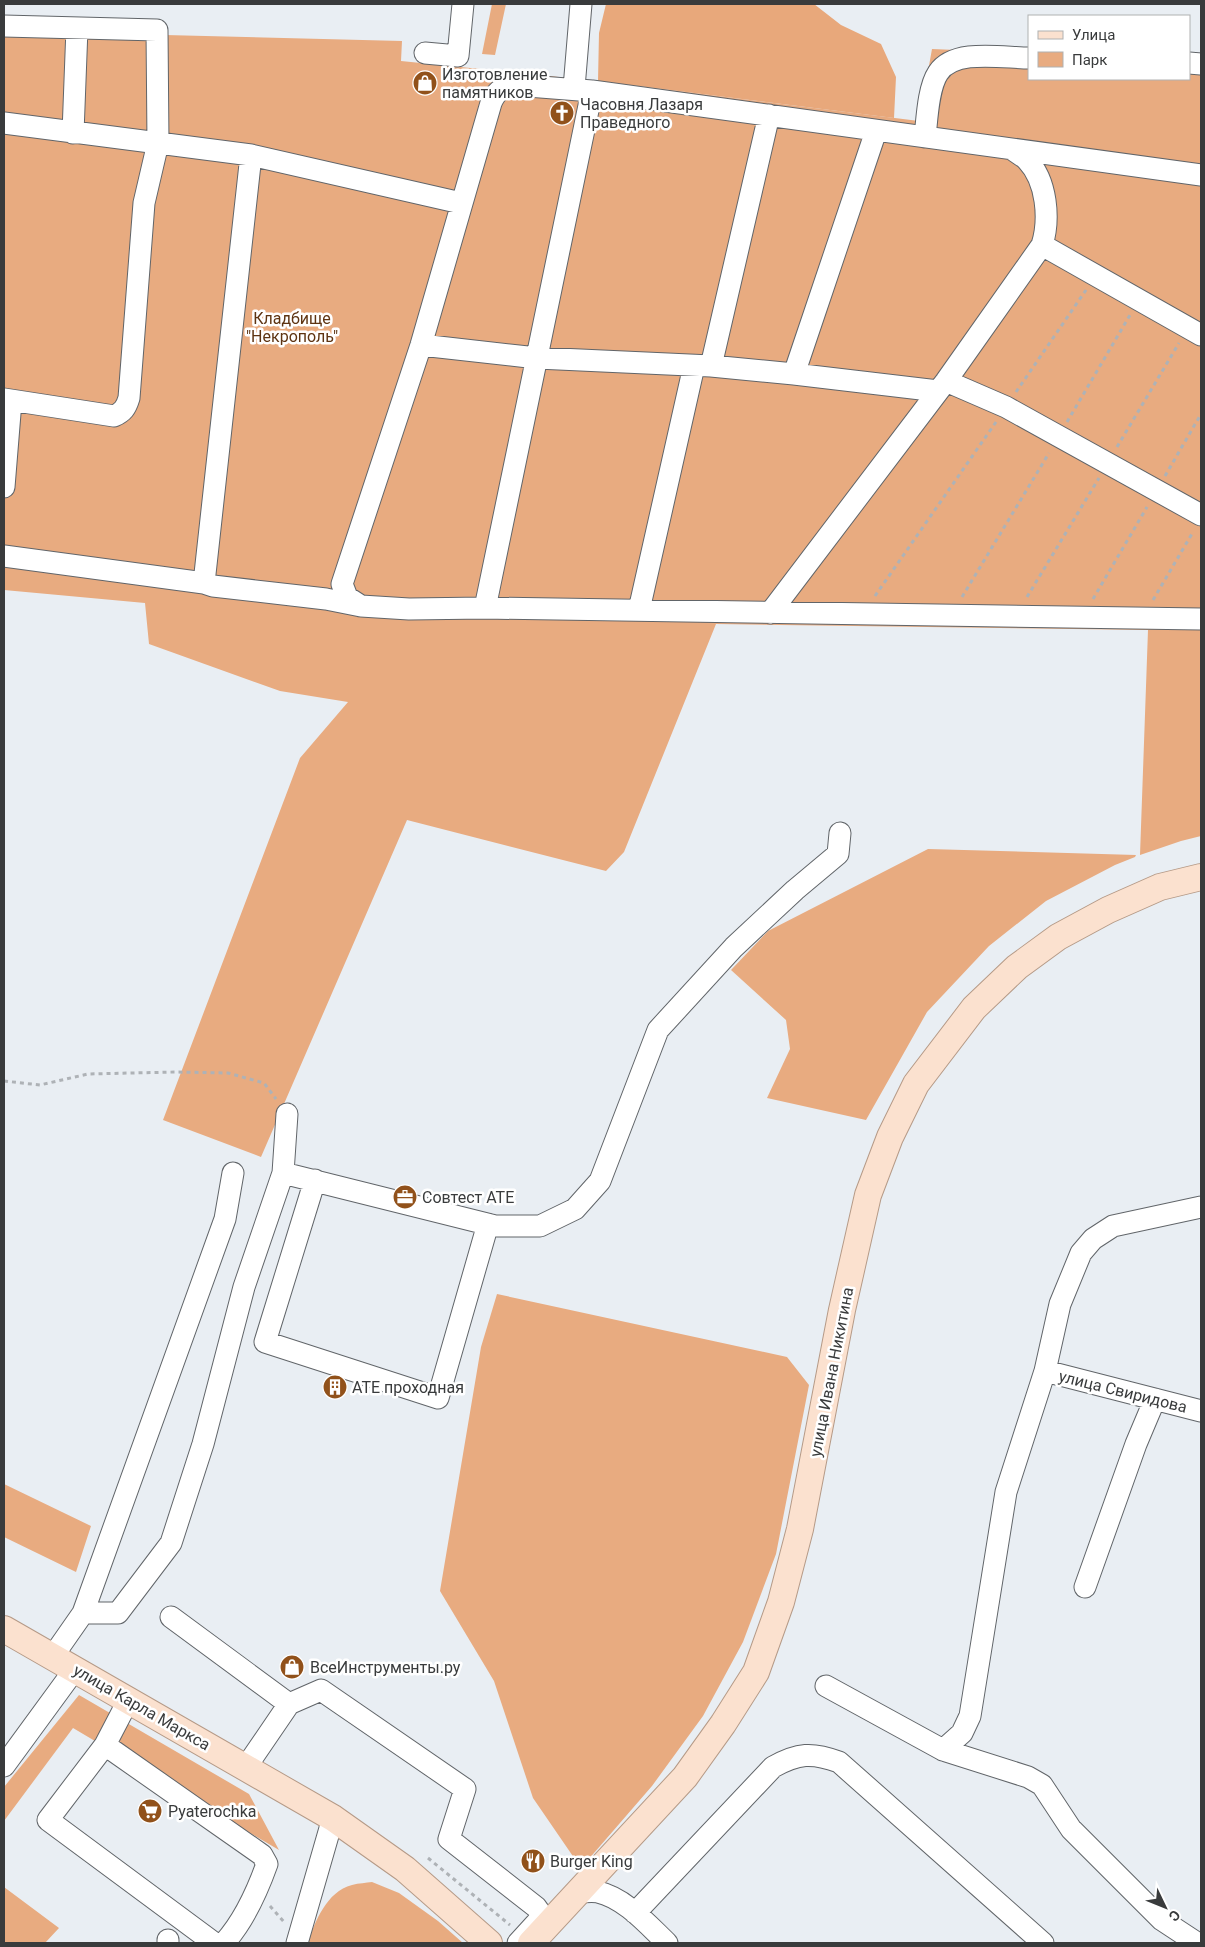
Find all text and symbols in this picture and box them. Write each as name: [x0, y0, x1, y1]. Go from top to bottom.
legend: [1028, 15, 1190, 80]
text: Улица: [1072, 26, 1115, 44]
text: Парк: [1072, 51, 1107, 69]
place label: Изготовление памятников: [442, 65, 547, 102]
shop icon: Изготовление памятников: [412, 70, 438, 96]
place label: Часовня Лазаря Праведного: [580, 95, 703, 132]
church icon: Часовня Лазаря Праведного: [549, 100, 575, 126]
park label: Кладбище "Некрополь": [246, 309, 338, 346]
office icon: Совтест АТЕ: [392, 1184, 418, 1210]
place label: Совтест АТЕ: [422, 1188, 514, 1207]
street label: улица Ивана Никитина: [806, 1286, 857, 1459]
street label: улица Свиридова: [1057, 1366, 1189, 1417]
building icon: АТЕ проходная: [322, 1374, 348, 1400]
place label: АТЕ проходная: [352, 1378, 464, 1397]
shop icon: ВсеИнструменты.ру: [279, 1654, 305, 1680]
place label: ВсеИнструменты.ру: [310, 1658, 461, 1677]
street label: улица Карла Маркса: [70, 1660, 214, 1754]
supermarket icon: Pyaterochka: [137, 1798, 163, 1824]
place label: Pyaterochka: [168, 1802, 256, 1821]
restaurant icon: Burger King: [520, 1848, 546, 1874]
place label: Burger King: [550, 1852, 633, 1871]
north arrow: [1140, 1882, 1190, 1932]
text: С: [1166, 1907, 1183, 1925]

